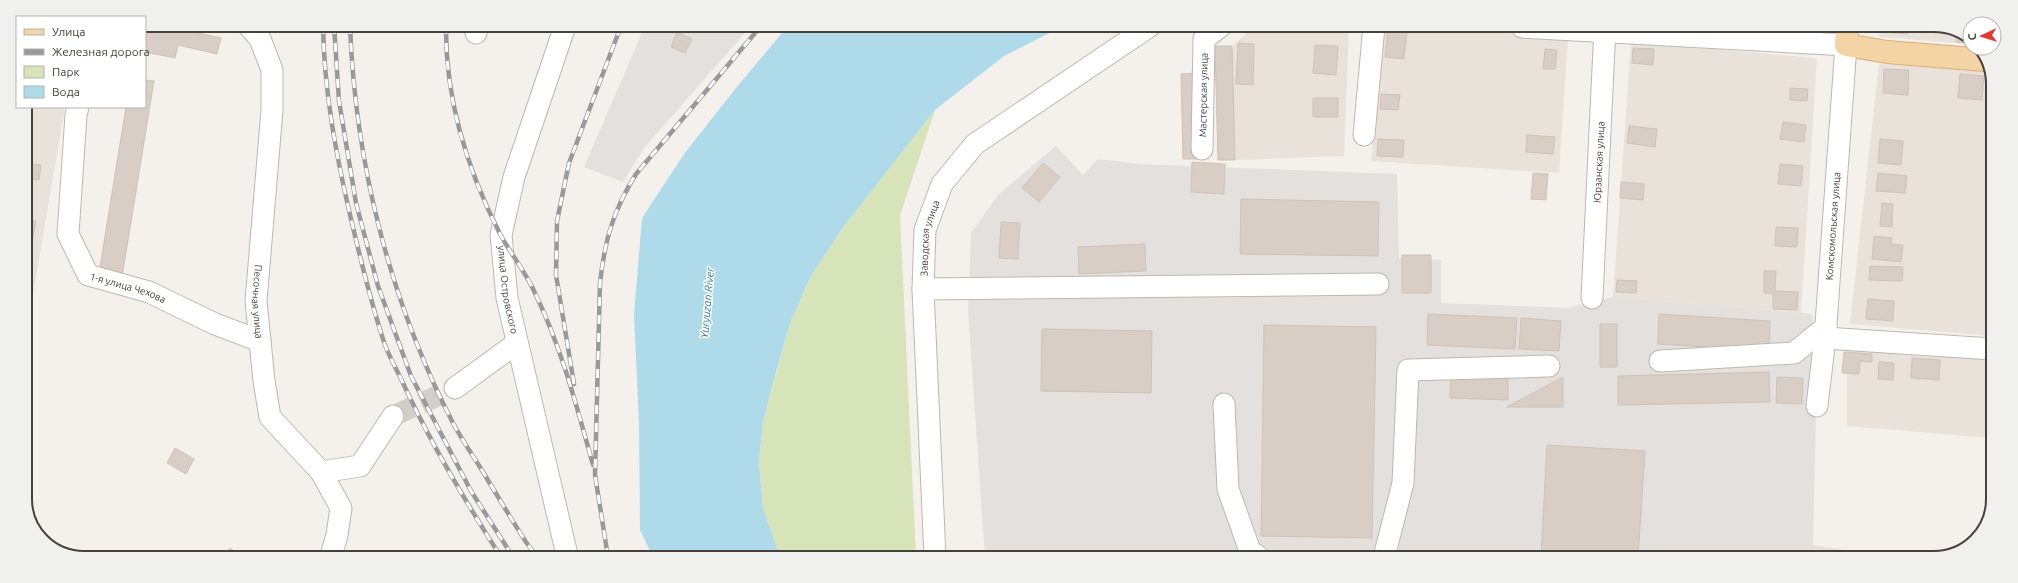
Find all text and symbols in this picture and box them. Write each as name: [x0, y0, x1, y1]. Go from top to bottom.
legend: [16, 16, 146, 108]
north arrow: [1962, 16, 2002, 56]
text: Улица: [52, 25, 85, 38]
text: С: [1966, 33, 1978, 41]
text: Железная дорога: [52, 45, 150, 58]
street label: Мастерская улица: [1197, 53, 1209, 137]
text: Парк: [52, 65, 80, 78]
text: Вода: [52, 85, 80, 98]
street label: Юрзанская улица: [1591, 121, 1606, 203]
street label: Комскомольская улица: [1824, 171, 1842, 281]
street label: Заводская улица: [918, 198, 941, 276]
street label: улица Островского: [497, 245, 521, 335]
street label: Песочная улица: [250, 264, 265, 339]
water label: Yuryuzan River: [698, 266, 716, 339]
street label: 1-я улица Чехова: [89, 270, 168, 305]

